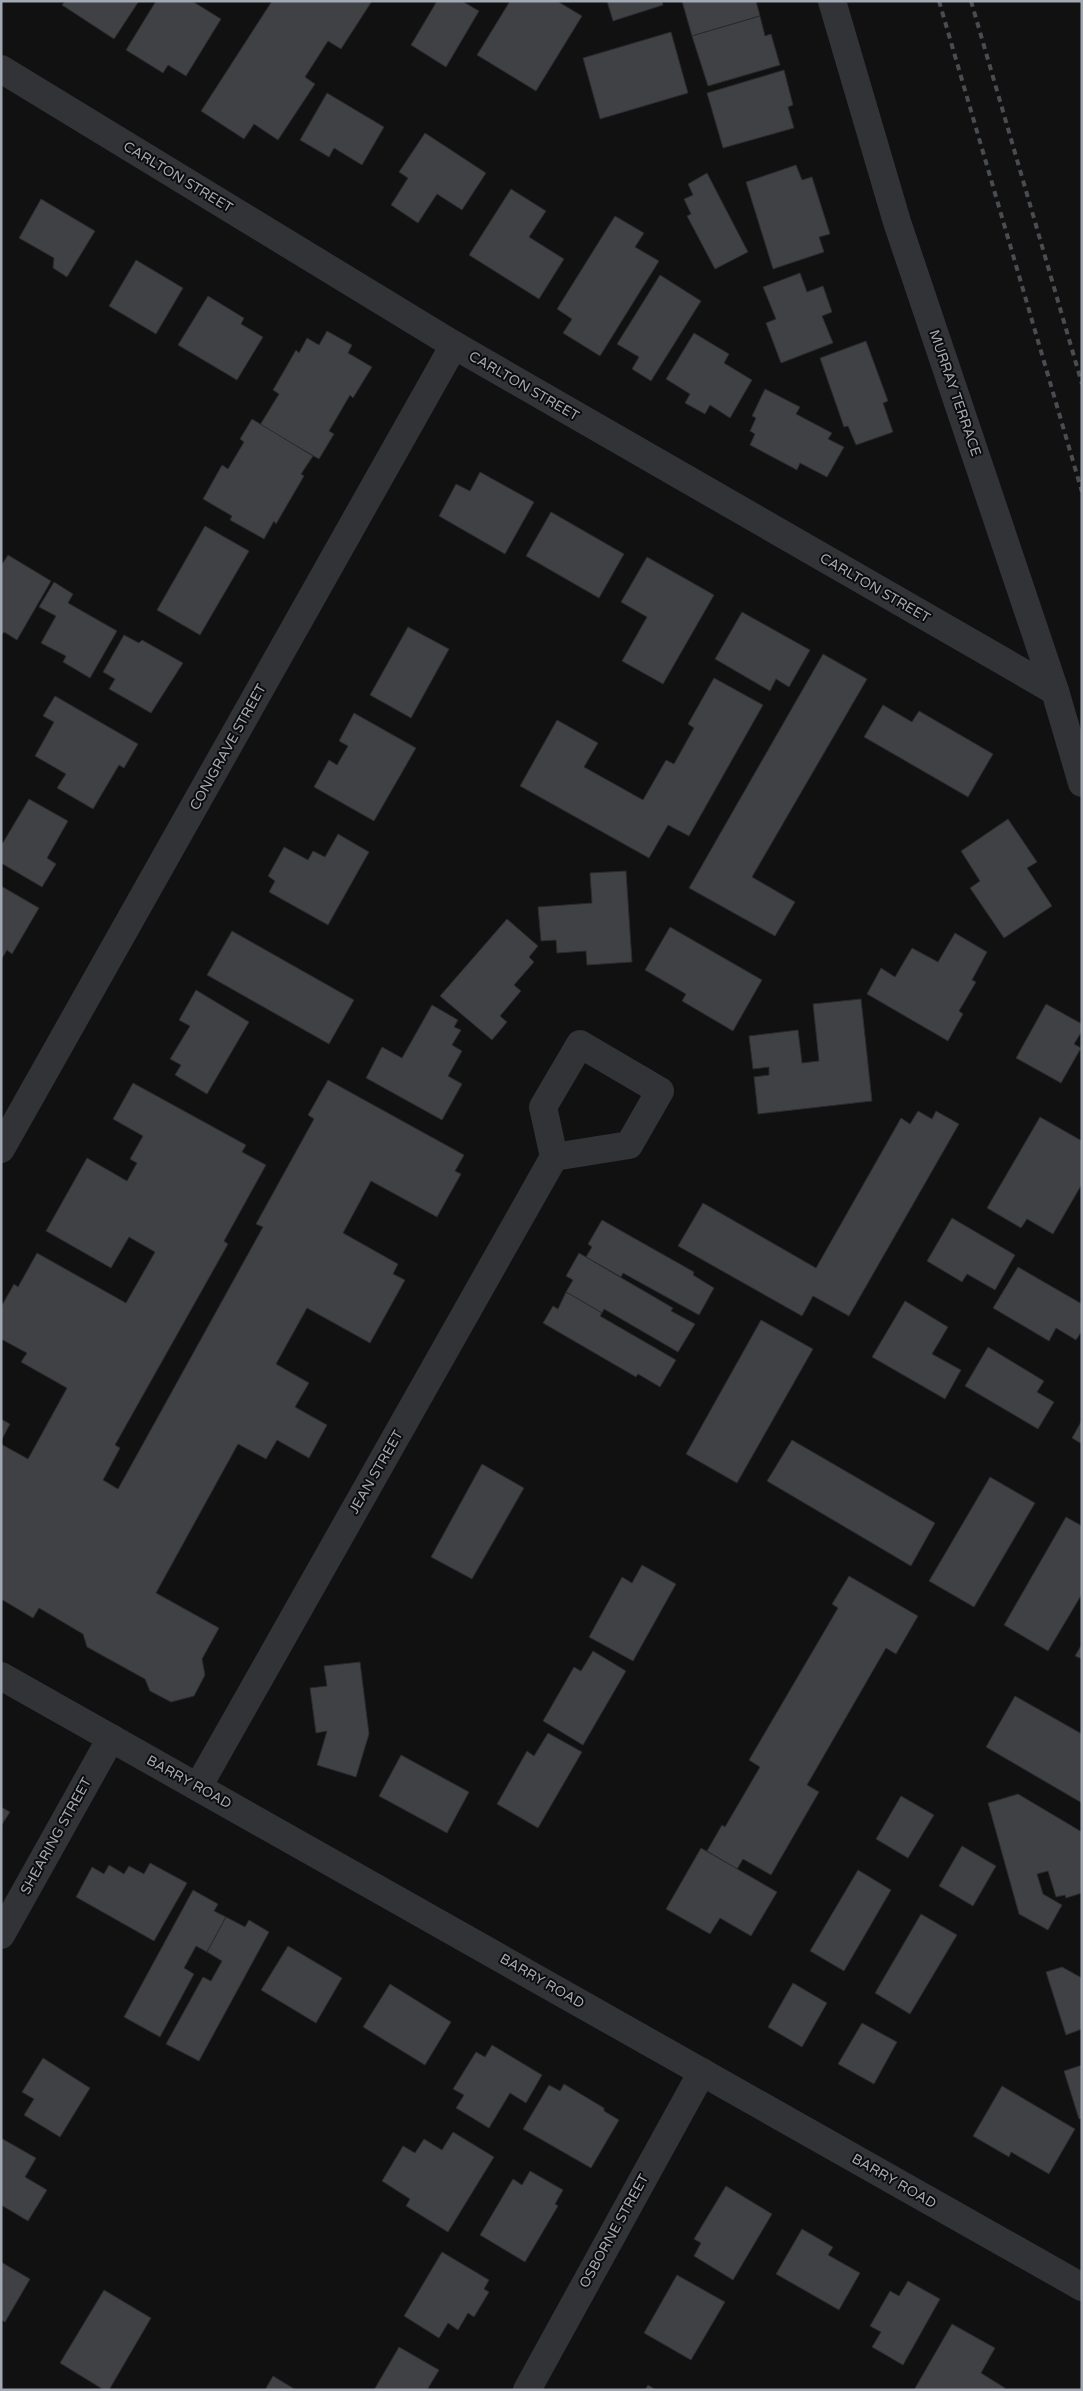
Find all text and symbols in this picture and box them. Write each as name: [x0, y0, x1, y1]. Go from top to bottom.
street label: CARLTON STREET: [120, 138, 236, 217]
street label: MURRAY TERRACE: [925, 328, 985, 458]
street label: CARLTON STREET: [466, 347, 583, 425]
street label: CARLTON STREET: [817, 549, 934, 627]
street label: CONIGRAVE STREET: [186, 680, 270, 813]
street label: JEAN STREET: [345, 1427, 407, 1517]
street label: BARRY ROAD: [143, 1752, 235, 1812]
street label: SHEARING STREET: [17, 1774, 95, 1897]
street label: BARRY ROAD: [497, 1950, 587, 2012]
street label: BARRY ROAD: [849, 2150, 939, 2212]
street label: OSBORNE STREET: [576, 2171, 653, 2291]

